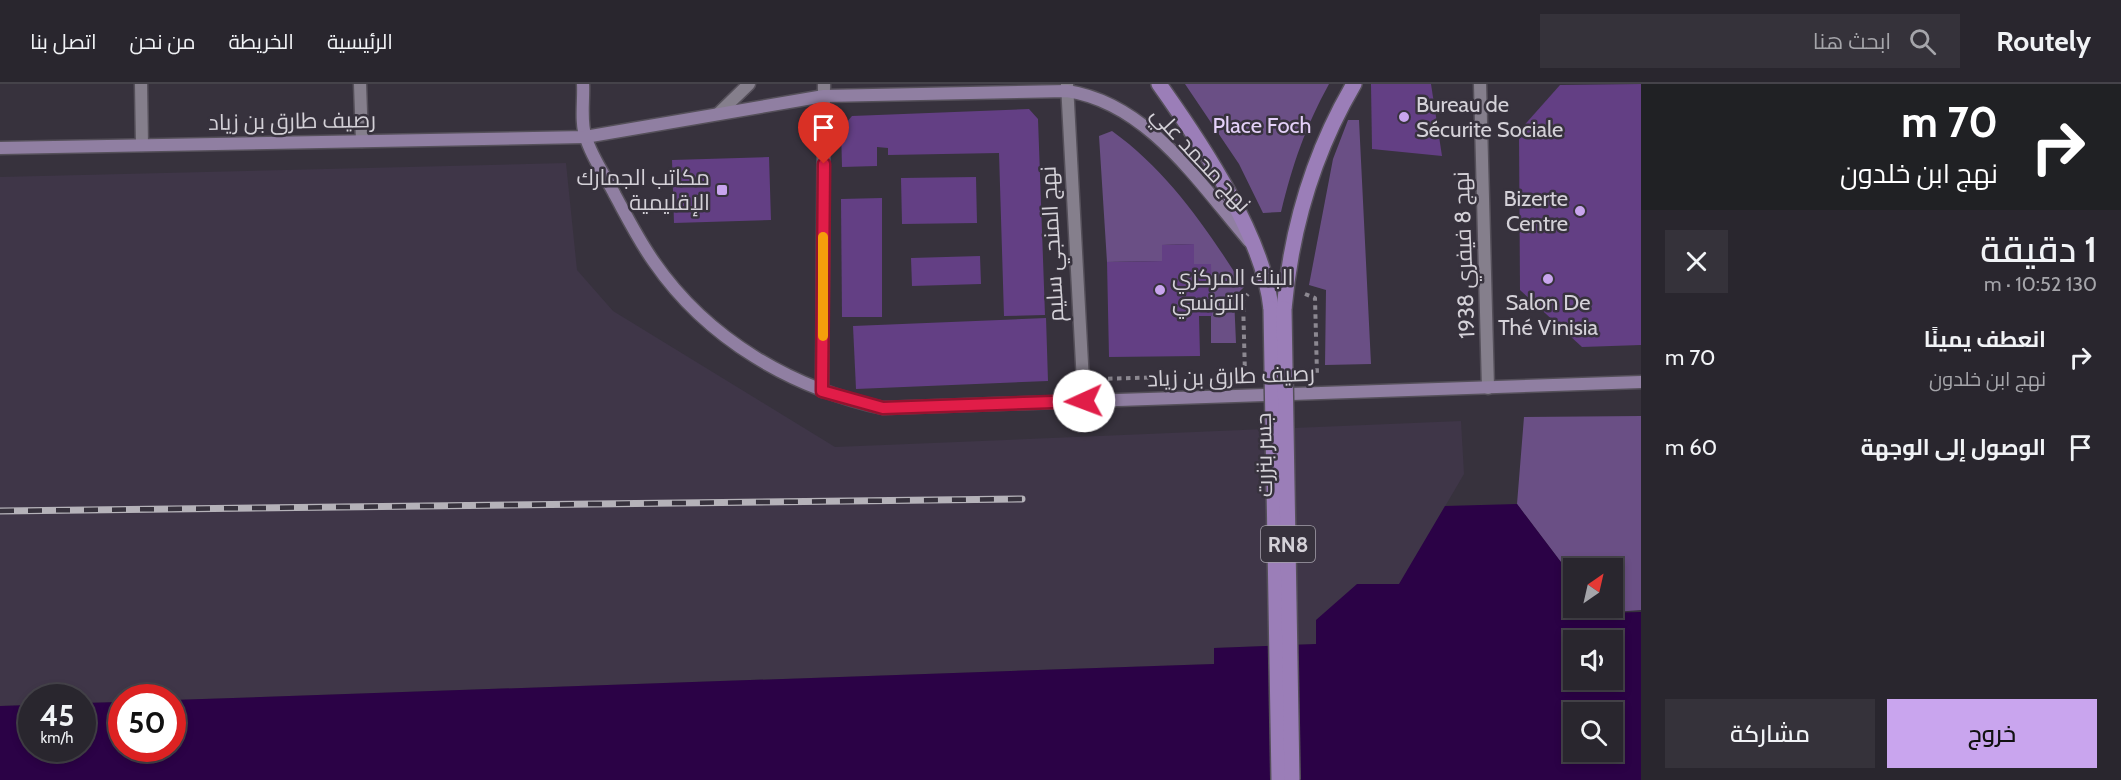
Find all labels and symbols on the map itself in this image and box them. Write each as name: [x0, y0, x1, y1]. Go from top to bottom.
place label: Bureau de Sécurite Sociale: [1416, 91, 1563, 143]
street label: نهج محمد علي: [1143, 101, 1257, 219]
pin: [798, 102, 849, 164]
street label: رصيف طارق بن زياد: [208, 106, 376, 136]
marker: Bureau de Sécurite Sociale: [1397, 110, 1411, 124]
park label: Place Foch: [1213, 112, 1311, 139]
place label: مكاتب الجمارك الإقليمية: [577, 164, 710, 217]
street label: نهج المنجي سليم: [1034, 165, 1073, 323]
street label: نهج 8 فيفري 1938: [1448, 171, 1483, 339]
marker: مكاتب الجمارك الإقليمية: [715, 183, 729, 197]
place label: Bizerte Centre: [1503, 185, 1568, 237]
marker: Bizerte Centre: [1573, 204, 1587, 218]
place label: البنك المركزي التونسي: [1172, 264, 1293, 319]
marker: Salon De Thé Vinisia: [1541, 272, 1555, 286]
marker: البنك المركزي التونسي: [1153, 283, 1167, 297]
place label: Salon De Thé Vinisia: [1498, 289, 1598, 341]
street label: رصيف طارق بن زياد: [1147, 360, 1315, 392]
position arrow: [1052, 369, 1116, 433]
street label: جسر بنزرت: [1250, 413, 1278, 497]
road number: RN8: [1261, 526, 1315, 562]
north arrow: [1563, 558, 1623, 618]
speed limit sign: 50: [108, 684, 186, 762]

